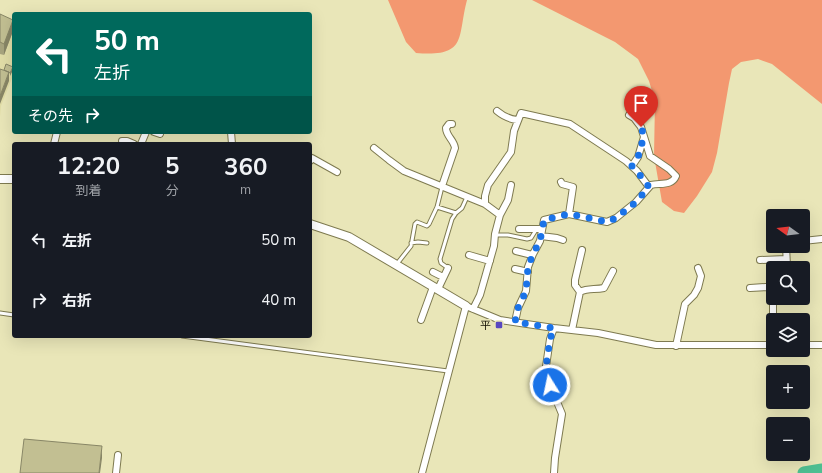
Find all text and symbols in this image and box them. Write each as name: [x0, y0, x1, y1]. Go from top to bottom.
text: 50 m: [94, 22, 160, 60]
icon: left: [28, 28, 80, 80]
text: 左折: [94, 61, 130, 85]
pin: [624, 86, 658, 127]
icon: arrive: [630, 92, 652, 114]
icon: right: [81, 104, 103, 126]
text: その先: [28, 106, 73, 126]
text: 12:20: [57, 150, 120, 182]
text: 5: [165, 150, 179, 182]
text: 360: [224, 151, 267, 183]
text: m: [240, 181, 251, 199]
text: 到着: [75, 182, 101, 200]
text: 分: [166, 182, 179, 200]
north arrow: [766, 209, 810, 253]
map controls: [766, 209, 810, 461]
icon: left: [28, 229, 50, 251]
text: 50 m: [261, 230, 296, 250]
text: 左折: [62, 231, 92, 251]
button: search: [766, 261, 810, 305]
icon: right: [28, 289, 50, 311]
text: 40 m: [261, 290, 296, 310]
text: 右折: [62, 291, 92, 311]
button: layers: [766, 313, 810, 357]
place label: 平: [480, 318, 491, 333]
marker: 平: [494, 320, 504, 330]
position arrow: [529, 364, 571, 406]
button: +: [766, 365, 810, 409]
button: −: [766, 417, 810, 461]

